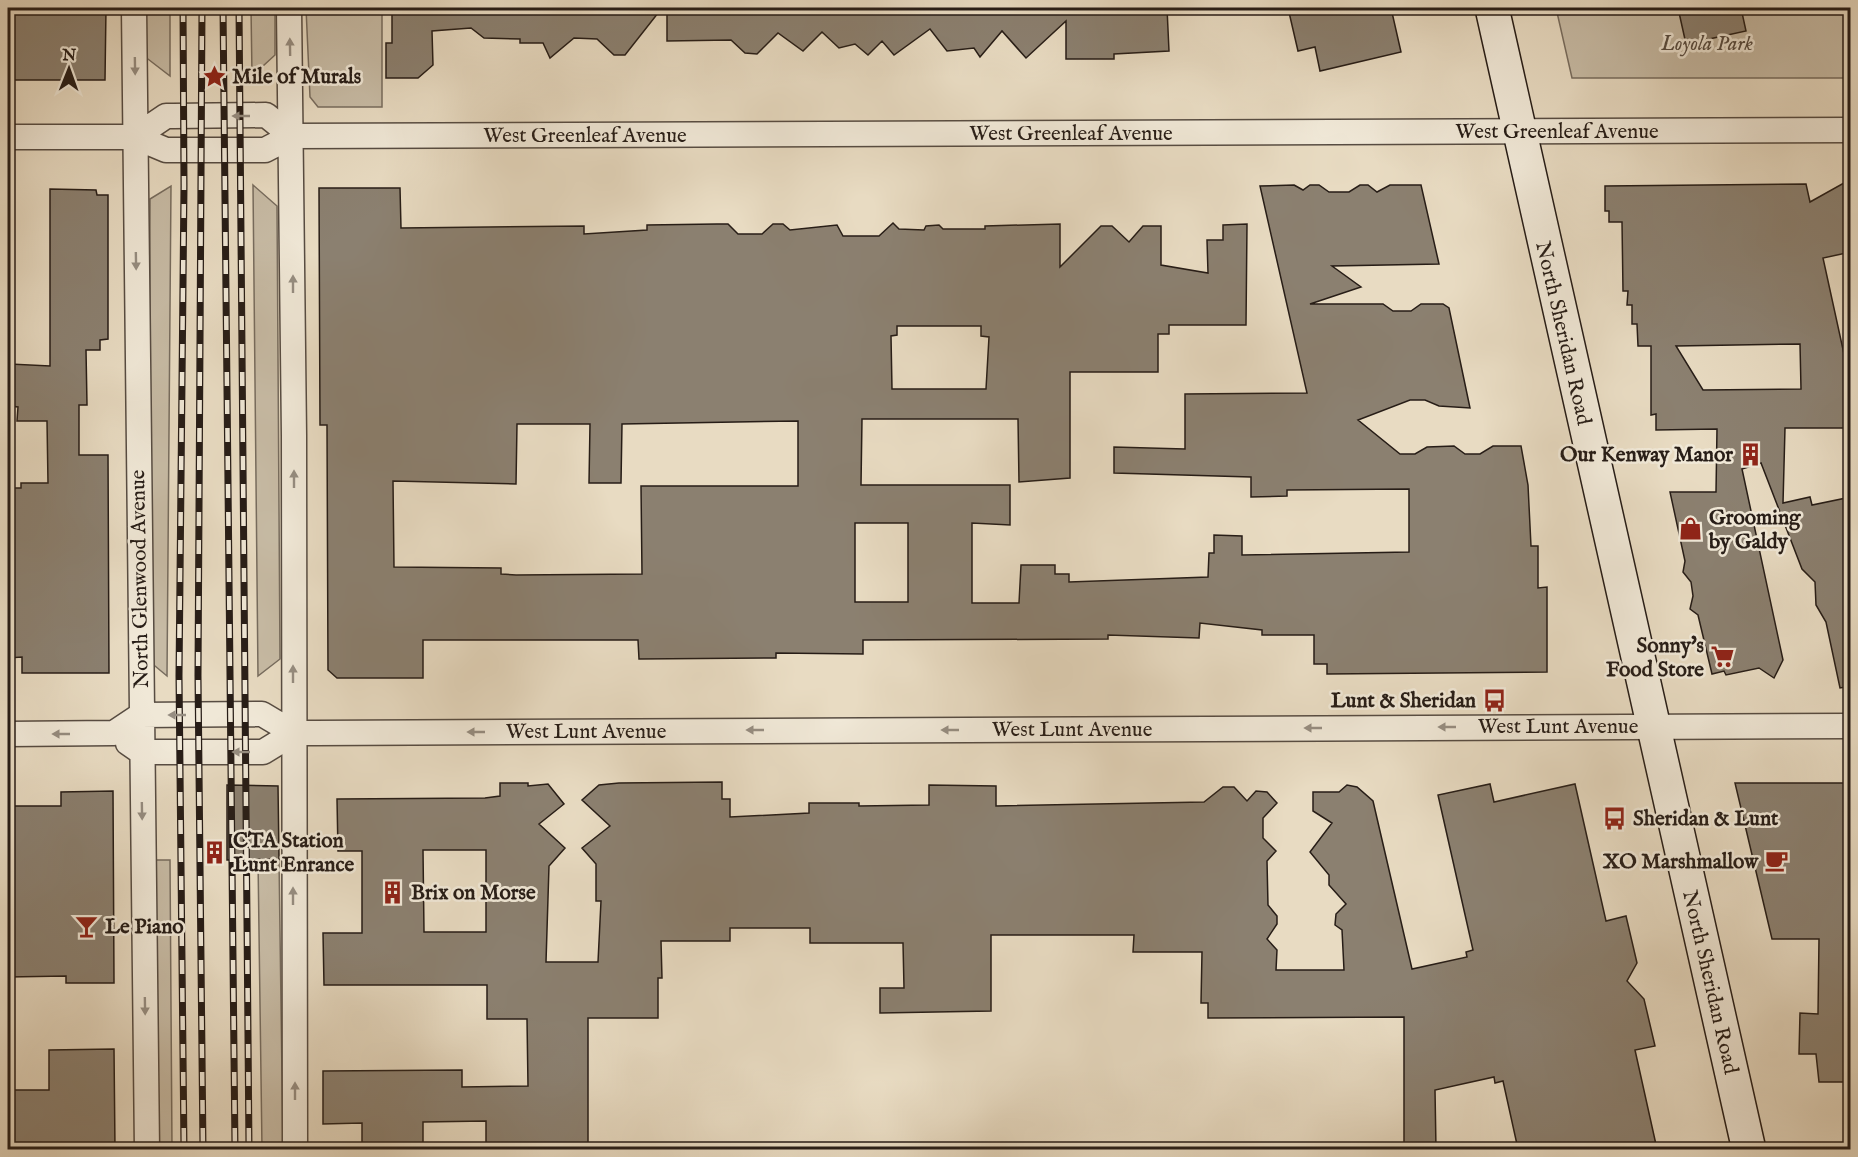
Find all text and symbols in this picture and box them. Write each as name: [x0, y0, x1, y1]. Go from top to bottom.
park label: Loyola Park: [1660, 31, 1753, 58]
one-way arrow: [285, 38, 295, 57]
north arrow: [39, 39, 99, 99]
text: N: [61, 46, 76, 66]
one-way arrow: [130, 56, 139, 75]
place icon: Mile of Murals: [201, 63, 227, 89]
place label: Mile of Murals: [232, 64, 361, 91]
one-way arrow: [231, 111, 250, 120]
street label: West Greenleaf Avenue: [1455, 119, 1659, 146]
street label: West Greenleaf Avenue: [969, 121, 1173, 148]
street label: West Greenleaf Avenue: [483, 123, 687, 150]
street label: North Sheridan Road: [1528, 239, 1597, 429]
one-way arrow: [131, 251, 141, 270]
one-way arrow: [288, 275, 298, 294]
building icon: Our Kenway Manor: [1738, 441, 1764, 467]
place label: Our Kenway Manor: [1560, 442, 1733, 469]
street label: North Glenwood Avenue: [125, 469, 156, 689]
one-way arrow: [289, 470, 299, 489]
place label: Grooming by Galdy: [1708, 505, 1801, 556]
shop icon: Grooming by Galdy: [1678, 516, 1704, 542]
place label: Sonny's Food Store: [1606, 633, 1704, 684]
supermarket icon: Sonny's Food Store: [1709, 644, 1735, 670]
one-way arrow: [288, 665, 298, 684]
bus stop icon: Lunt & Sheridan: [1481, 687, 1507, 713]
place label: Lunt & Sheridan: [1331, 688, 1476, 715]
one-way arrow: [168, 710, 187, 720]
street label: West Lunt Avenue: [1478, 714, 1639, 741]
street label: West Lunt Avenue: [992, 717, 1153, 744]
street label: West Lunt Avenue: [506, 719, 667, 746]
one-way arrow: [1438, 722, 1457, 732]
one-way arrow: [1304, 723, 1323, 733]
one-way arrow: [941, 725, 960, 734]
one-way arrow: [746, 726, 765, 735]
one-way arrow: [467, 727, 486, 737]
one-way arrow: [51, 729, 70, 739]
one-way arrow: [231, 747, 250, 757]
one-way arrow: [137, 801, 147, 820]
bus stop icon: Sheridan & Lunt: [1602, 805, 1628, 831]
place label: Sheridan & Lunt: [1633, 806, 1779, 833]
place label: CTA Station Lunt Enrance: [233, 828, 354, 879]
building icon: CTA Station Lunt Enrance: [202, 839, 228, 865]
cafe icon: XO Marshmallow: [1763, 848, 1789, 874]
place label: XO Marshmallow: [1602, 849, 1759, 876]
building icon: Brix on Morse: [380, 879, 406, 905]
place label: Brix on Morse: [411, 880, 536, 907]
one-way arrow: [288, 887, 298, 906]
street label: North Sheridan Road: [1675, 888, 1744, 1078]
bar icon: Le Piano: [74, 913, 100, 939]
place label: Le Piano: [105, 914, 184, 941]
one-way arrow: [140, 996, 150, 1015]
one-way arrow: [290, 1082, 300, 1101]

